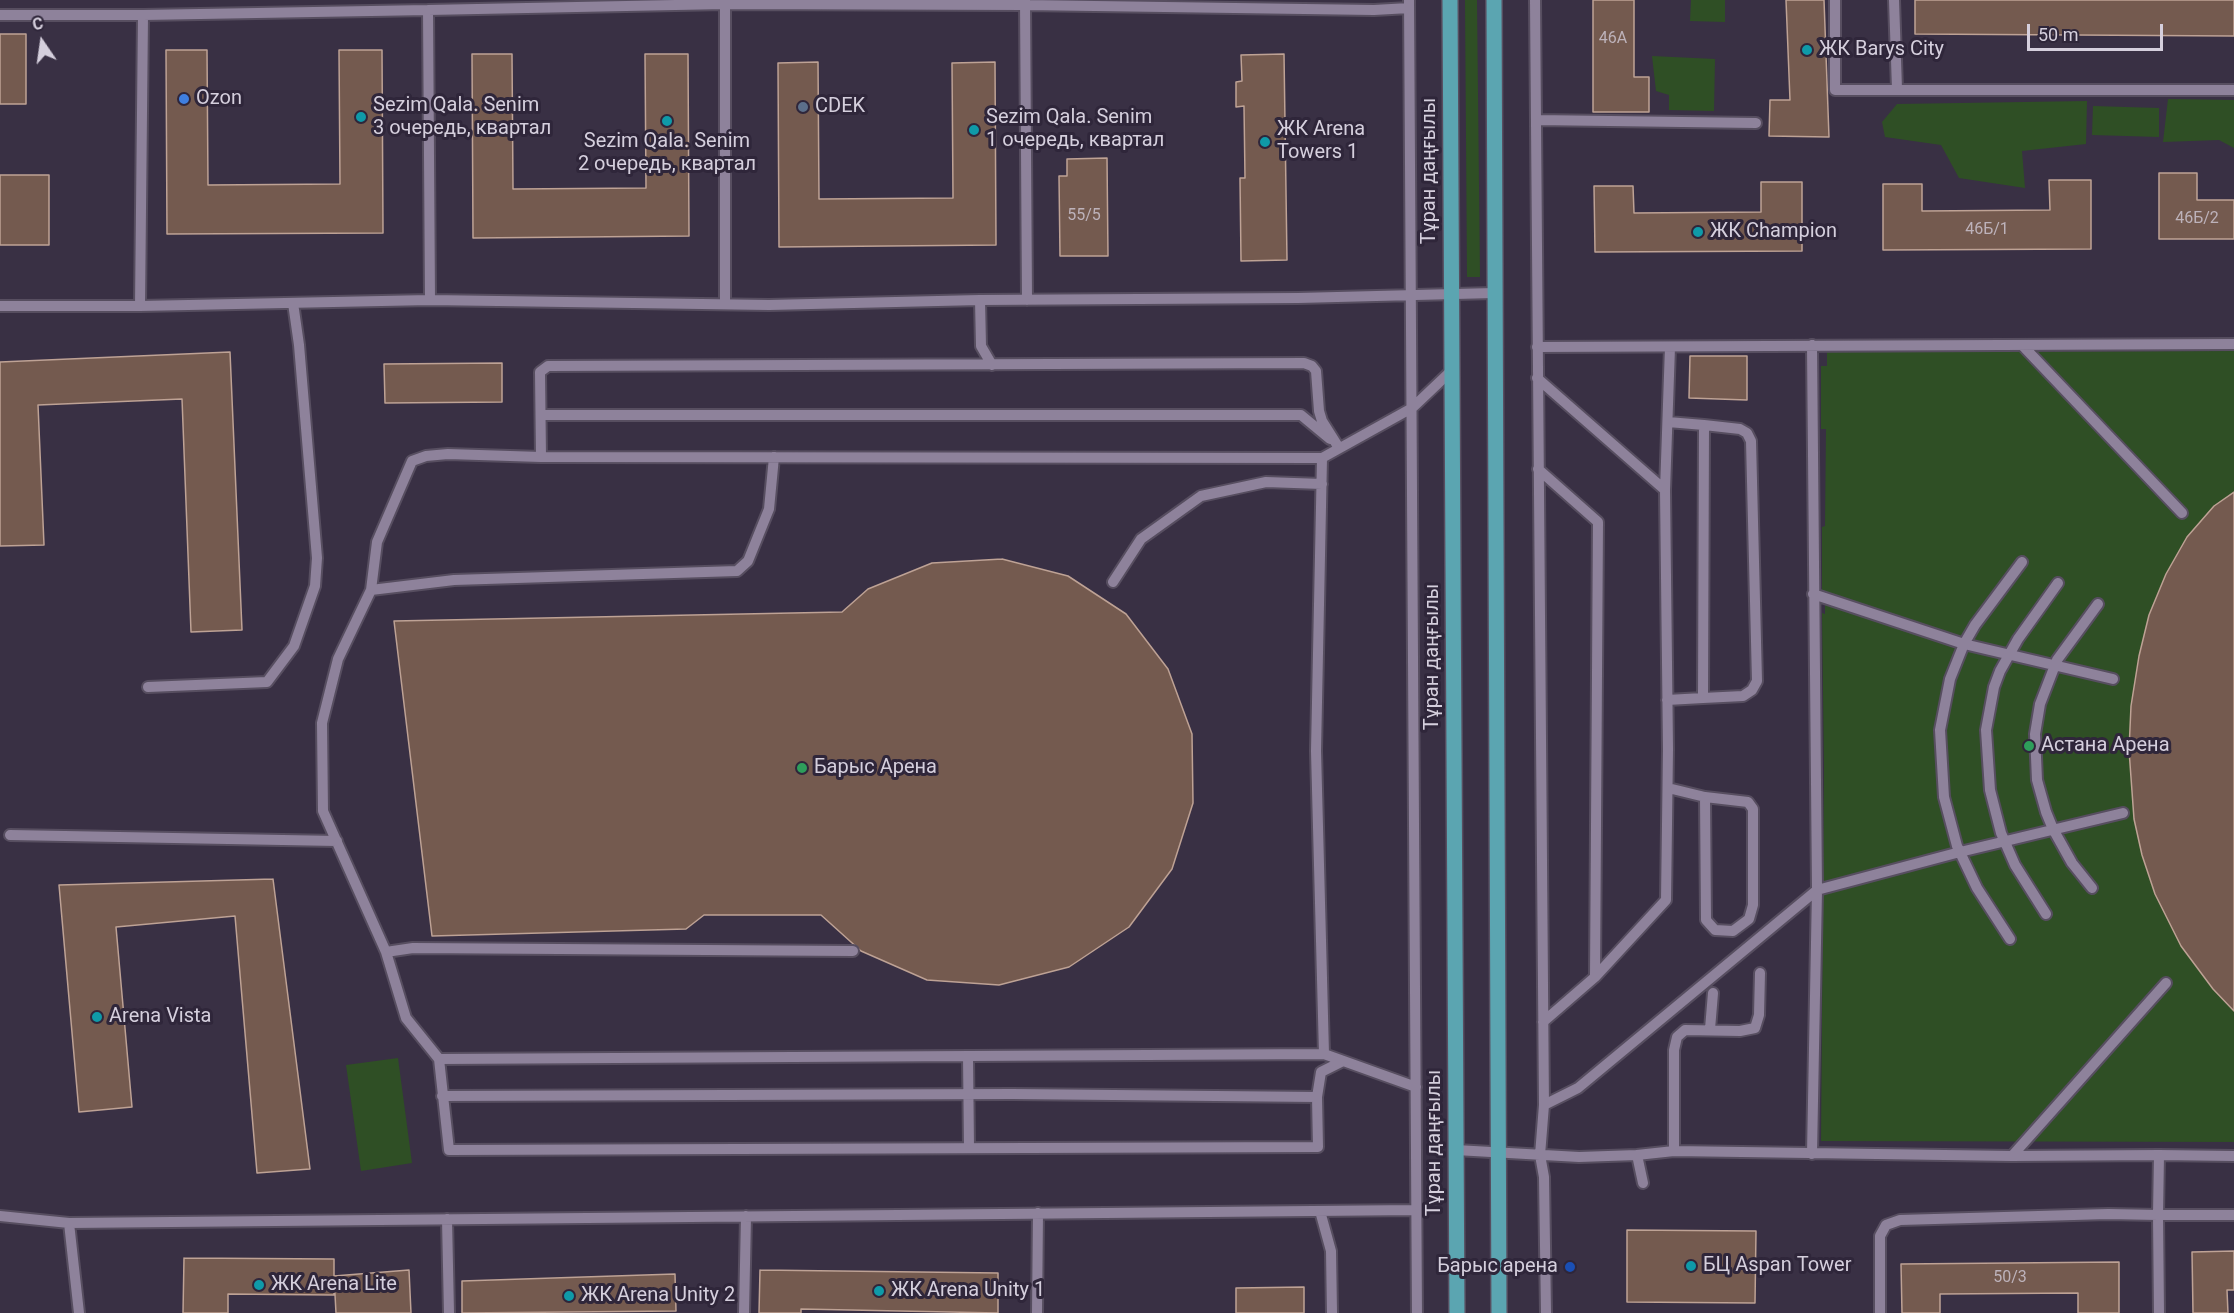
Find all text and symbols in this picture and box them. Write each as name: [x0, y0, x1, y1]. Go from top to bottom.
north arrow: [12, 12, 72, 72]
scale bar: [2030, 12, 2166, 50]
text: С: [31, 14, 45, 34]
text: 50 m: [2038, 24, 2078, 45]
house number: 46А: [1599, 29, 1627, 49]
place label: ЖК Barys City: [1819, 38, 1944, 62]
marker: ЖК Barys City: [1800, 43, 1814, 57]
place label: Ozon: [196, 87, 242, 111]
marker: Ozon: [177, 92, 191, 106]
place label: Sezim Qala. Senim 3 очередь, квартал: [373, 94, 551, 141]
place label: CDEK: [815, 95, 865, 119]
street label: Тұран даңғылы: [1418, 98, 1442, 244]
marker: CDEK: [796, 100, 810, 114]
place label: Sezim Qala. Senim 1 очередь, квартал: [986, 106, 1164, 153]
marker: Sezim Qala. Senim 3 очередь, квартал: [354, 110, 368, 124]
marker: Sezim Qala. Senim 2 очередь, квартал: [660, 114, 674, 128]
place label: ЖК Arena Towers 1: [1277, 118, 1365, 165]
marker: Sezim Qala. Senim 1 очередь, квартал: [967, 123, 981, 137]
place label: Sezim Qala. Senim 2 очередь, квартал: [578, 130, 756, 177]
marker: ЖК Arena Towers 1: [1258, 135, 1272, 149]
house number: 55/5: [1067, 206, 1101, 226]
house number: 46Б/2: [2175, 209, 2219, 229]
place label: ЖК Champion: [1710, 220, 1837, 244]
house number: 46Б/1: [1965, 220, 2009, 240]
marker: ЖК Champion: [1691, 225, 1705, 239]
street label: Тұран даңғылы: [1421, 584, 1445, 730]
place label: Астана Арена: [2041, 734, 2170, 758]
marker: Астана Арена: [2022, 739, 2036, 753]
place label: Барыс Арена: [814, 756, 937, 780]
marker: Барыс Арена: [795, 761, 809, 775]
place label: Arena Vista: [109, 1005, 211, 1029]
marker: Arena Vista: [90, 1010, 104, 1024]
street label: Тұран даңғылы: [1423, 1070, 1447, 1216]
place label: БЦ Aspan Tower: [1703, 1254, 1851, 1278]
place label: Барыс арена: [1437, 1255, 1558, 1279]
marker: БЦ Aspan Tower: [1684, 1259, 1698, 1273]
marker: Барыс арена: [1563, 1260, 1577, 1274]
house number: 50/3: [1993, 1268, 2027, 1288]
place label: ЖК Arena Lite: [271, 1273, 397, 1297]
marker: ЖК Arena Lite: [252, 1278, 266, 1292]
place label: ЖК Arena Unity 1: [891, 1279, 1045, 1303]
place label: ЖК Arena Unity 2: [581, 1284, 735, 1308]
marker: ЖК Arena Unity 1: [872, 1284, 886, 1298]
marker: ЖК Arena Unity 2: [562, 1289, 576, 1303]

